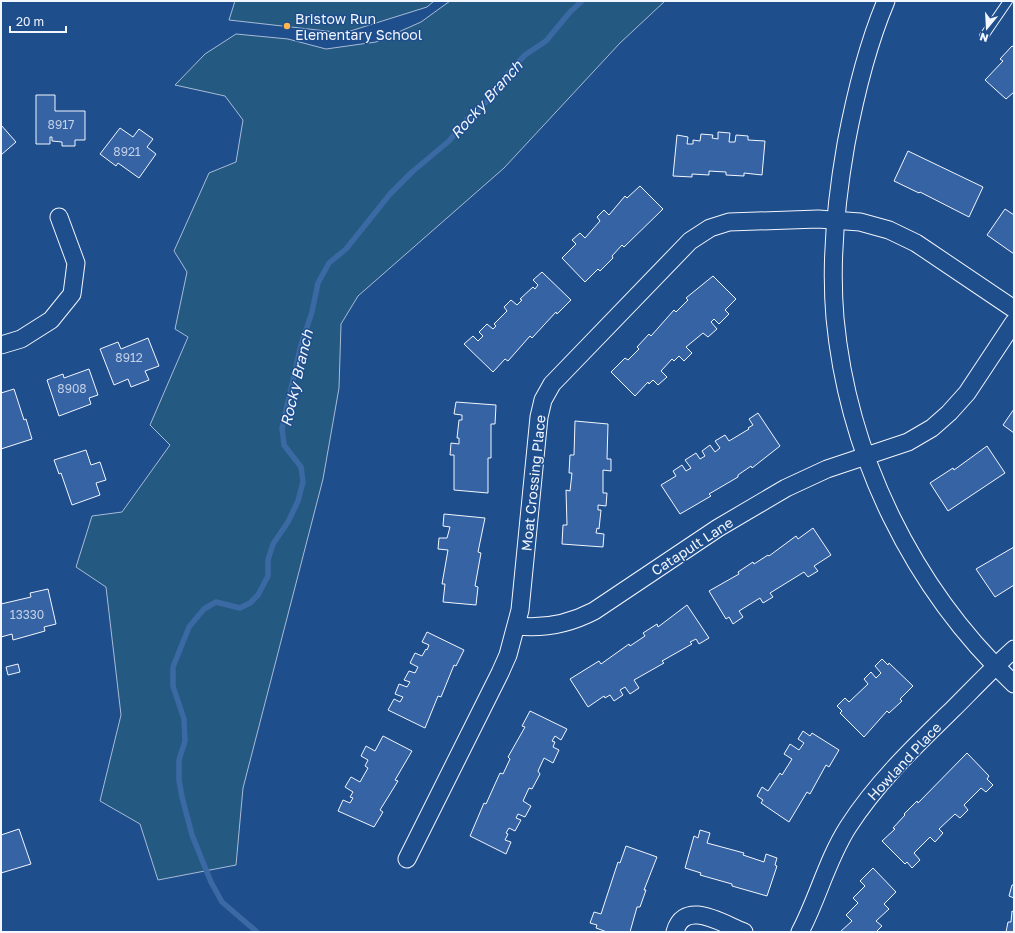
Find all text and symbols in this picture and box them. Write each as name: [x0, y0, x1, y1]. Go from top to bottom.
scale bar: [10, 8, 66, 34]
north arrow: [967, 8, 1007, 48]
place label: Bristow Run Elementary School: [295, 10, 422, 43]
text: 20 m: [16, 14, 44, 29]
marker: Bristow Run Elementary School: [282, 21, 292, 31]
text: N: [978, 31, 990, 45]
water label: Rocky Branch: [446, 56, 527, 142]
house number: 8917: [48, 117, 74, 132]
house number: 8921: [113, 144, 141, 159]
water label: Rocky Branch: [276, 327, 317, 428]
house number: 8912: [115, 350, 143, 365]
house number: 8908: [57, 381, 87, 396]
street label: Moat Crossing Place: [517, 414, 549, 552]
street label: Catapult Lane: [648, 513, 736, 579]
house number: 13330: [10, 607, 44, 622]
street label: Howland Place: [863, 718, 945, 804]

